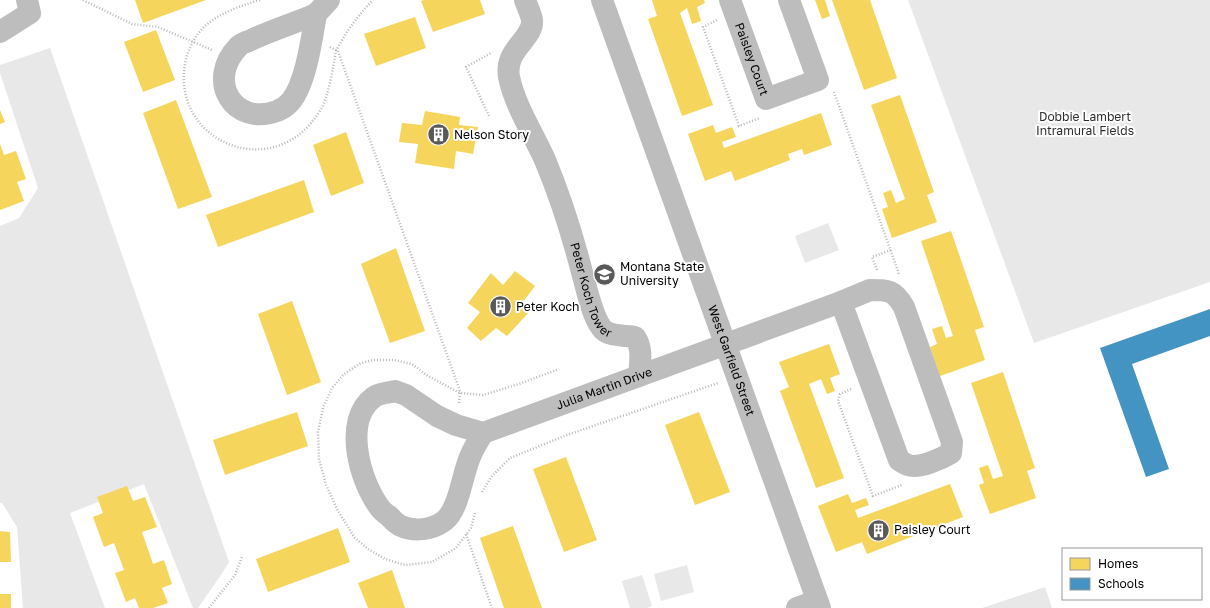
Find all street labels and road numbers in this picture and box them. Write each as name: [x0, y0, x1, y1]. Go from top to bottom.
street label: Paisley Court: [732, 20, 772, 98]
street label: Peter Koch Tower: [567, 241, 614, 341]
street label: West Garfield Street: [705, 303, 759, 418]
street label: Julia Martin Drive: [554, 364, 654, 413]

